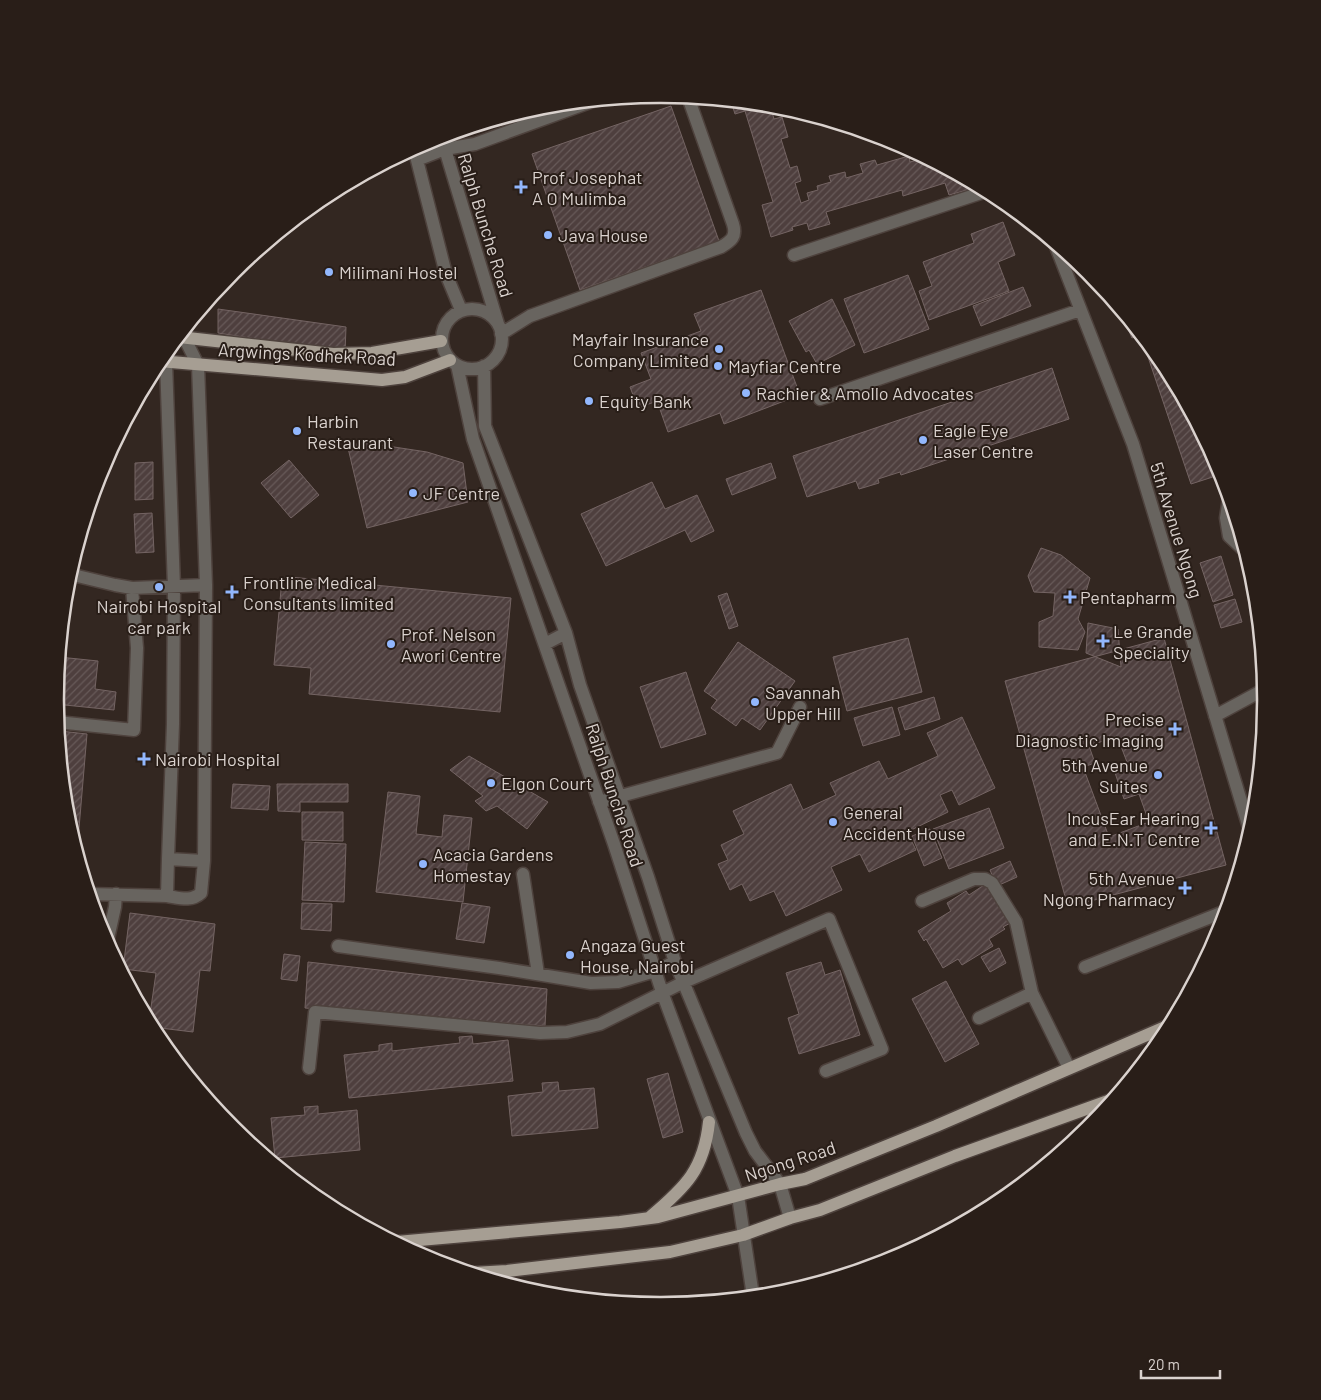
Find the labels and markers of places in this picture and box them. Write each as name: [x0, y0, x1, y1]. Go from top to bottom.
place label: Prof Josephat A O Mulimba: [532, 166, 643, 209]
marker: Prof Josephat A O Mulimba: [514, 180, 528, 194]
place label: Java House: [558, 224, 648, 246]
marker: Java House: [542, 229, 554, 241]
place label: Milimani Hostel: [339, 261, 457, 283]
marker: Milimani Hostel: [323, 266, 335, 278]
place label: Mayfair Insurance Company Limited: [572, 328, 709, 371]
marker: Mayfair Insurance Company Limited: [713, 343, 725, 355]
place label: Mayfiar Centre: [728, 355, 841, 377]
marker: Mayfiar Centre: [712, 360, 724, 372]
place label: Rachier & Amollo Advocates: [756, 382, 974, 404]
marker: Rachier & Amollo Advocates: [740, 387, 752, 399]
place label: Equity Bank: [599, 390, 692, 412]
marker: Equity Bank: [583, 395, 595, 407]
place label: Harbin Restaurant: [307, 410, 393, 453]
place label: Eagle Eye Laser Centre: [933, 419, 1034, 462]
marker: Harbin Restaurant: [291, 425, 303, 437]
marker: Eagle Eye Laser Centre: [917, 434, 929, 446]
place label: JF Centre: [423, 482, 500, 504]
marker: JF Centre: [407, 487, 419, 499]
place label: Frontline Medical Consultants limited: [243, 571, 394, 614]
marker: Nairobi Hospital car park: [153, 581, 165, 593]
marker: Frontline Medical Consultants limited: [225, 585, 239, 599]
place label: Pentapharm: [1080, 586, 1176, 608]
marker: Pentapharm: [1064, 591, 1076, 603]
place label: Nairobi Hospital car park: [97, 595, 221, 638]
place label: Le Grande Speciality: [1113, 620, 1192, 663]
place label: Prof. Nelson Awori Centre: [401, 623, 501, 666]
marker: Le Grande Speciality: [1097, 635, 1109, 647]
marker: Prof. Nelson Awori Centre: [385, 638, 397, 650]
place label: Savannah Upper Hill: [765, 681, 841, 724]
marker: Savannah Upper Hill: [749, 696, 761, 708]
place label: Precise Diagnostic Imaging: [1015, 708, 1164, 751]
marker: Precise Diagnostic Imaging: [1168, 722, 1182, 736]
place label: Nairobi Hospital: [155, 748, 280, 770]
marker: Nairobi Hospital: [137, 752, 151, 766]
place label: 5th Avenue Suites: [1062, 754, 1148, 797]
marker: 5th Avenue Suites: [1152, 769, 1164, 781]
place label: Elgon Court: [501, 772, 593, 794]
marker: Elgon Court: [485, 777, 497, 789]
place label: General Accident House: [843, 801, 966, 844]
place label: IncusEar Hearing and E.N.T Centre: [1067, 807, 1200, 850]
marker: General Accident House: [827, 816, 839, 828]
marker: IncusEar Hearing and E.N.T Centre: [1204, 821, 1218, 835]
place label: Acacia Gardens Homestay: [433, 843, 553, 886]
marker: Acacia Gardens Homestay: [417, 858, 429, 870]
place label: 5th Avenue Ngong Pharmacy: [1043, 867, 1175, 910]
marker: 5th Avenue Ngong Pharmacy: [1179, 882, 1191, 894]
place label: Angaza Guest House, Nairobi: [580, 934, 694, 977]
marker: Angaza Guest House, Nairobi: [564, 949, 576, 961]

